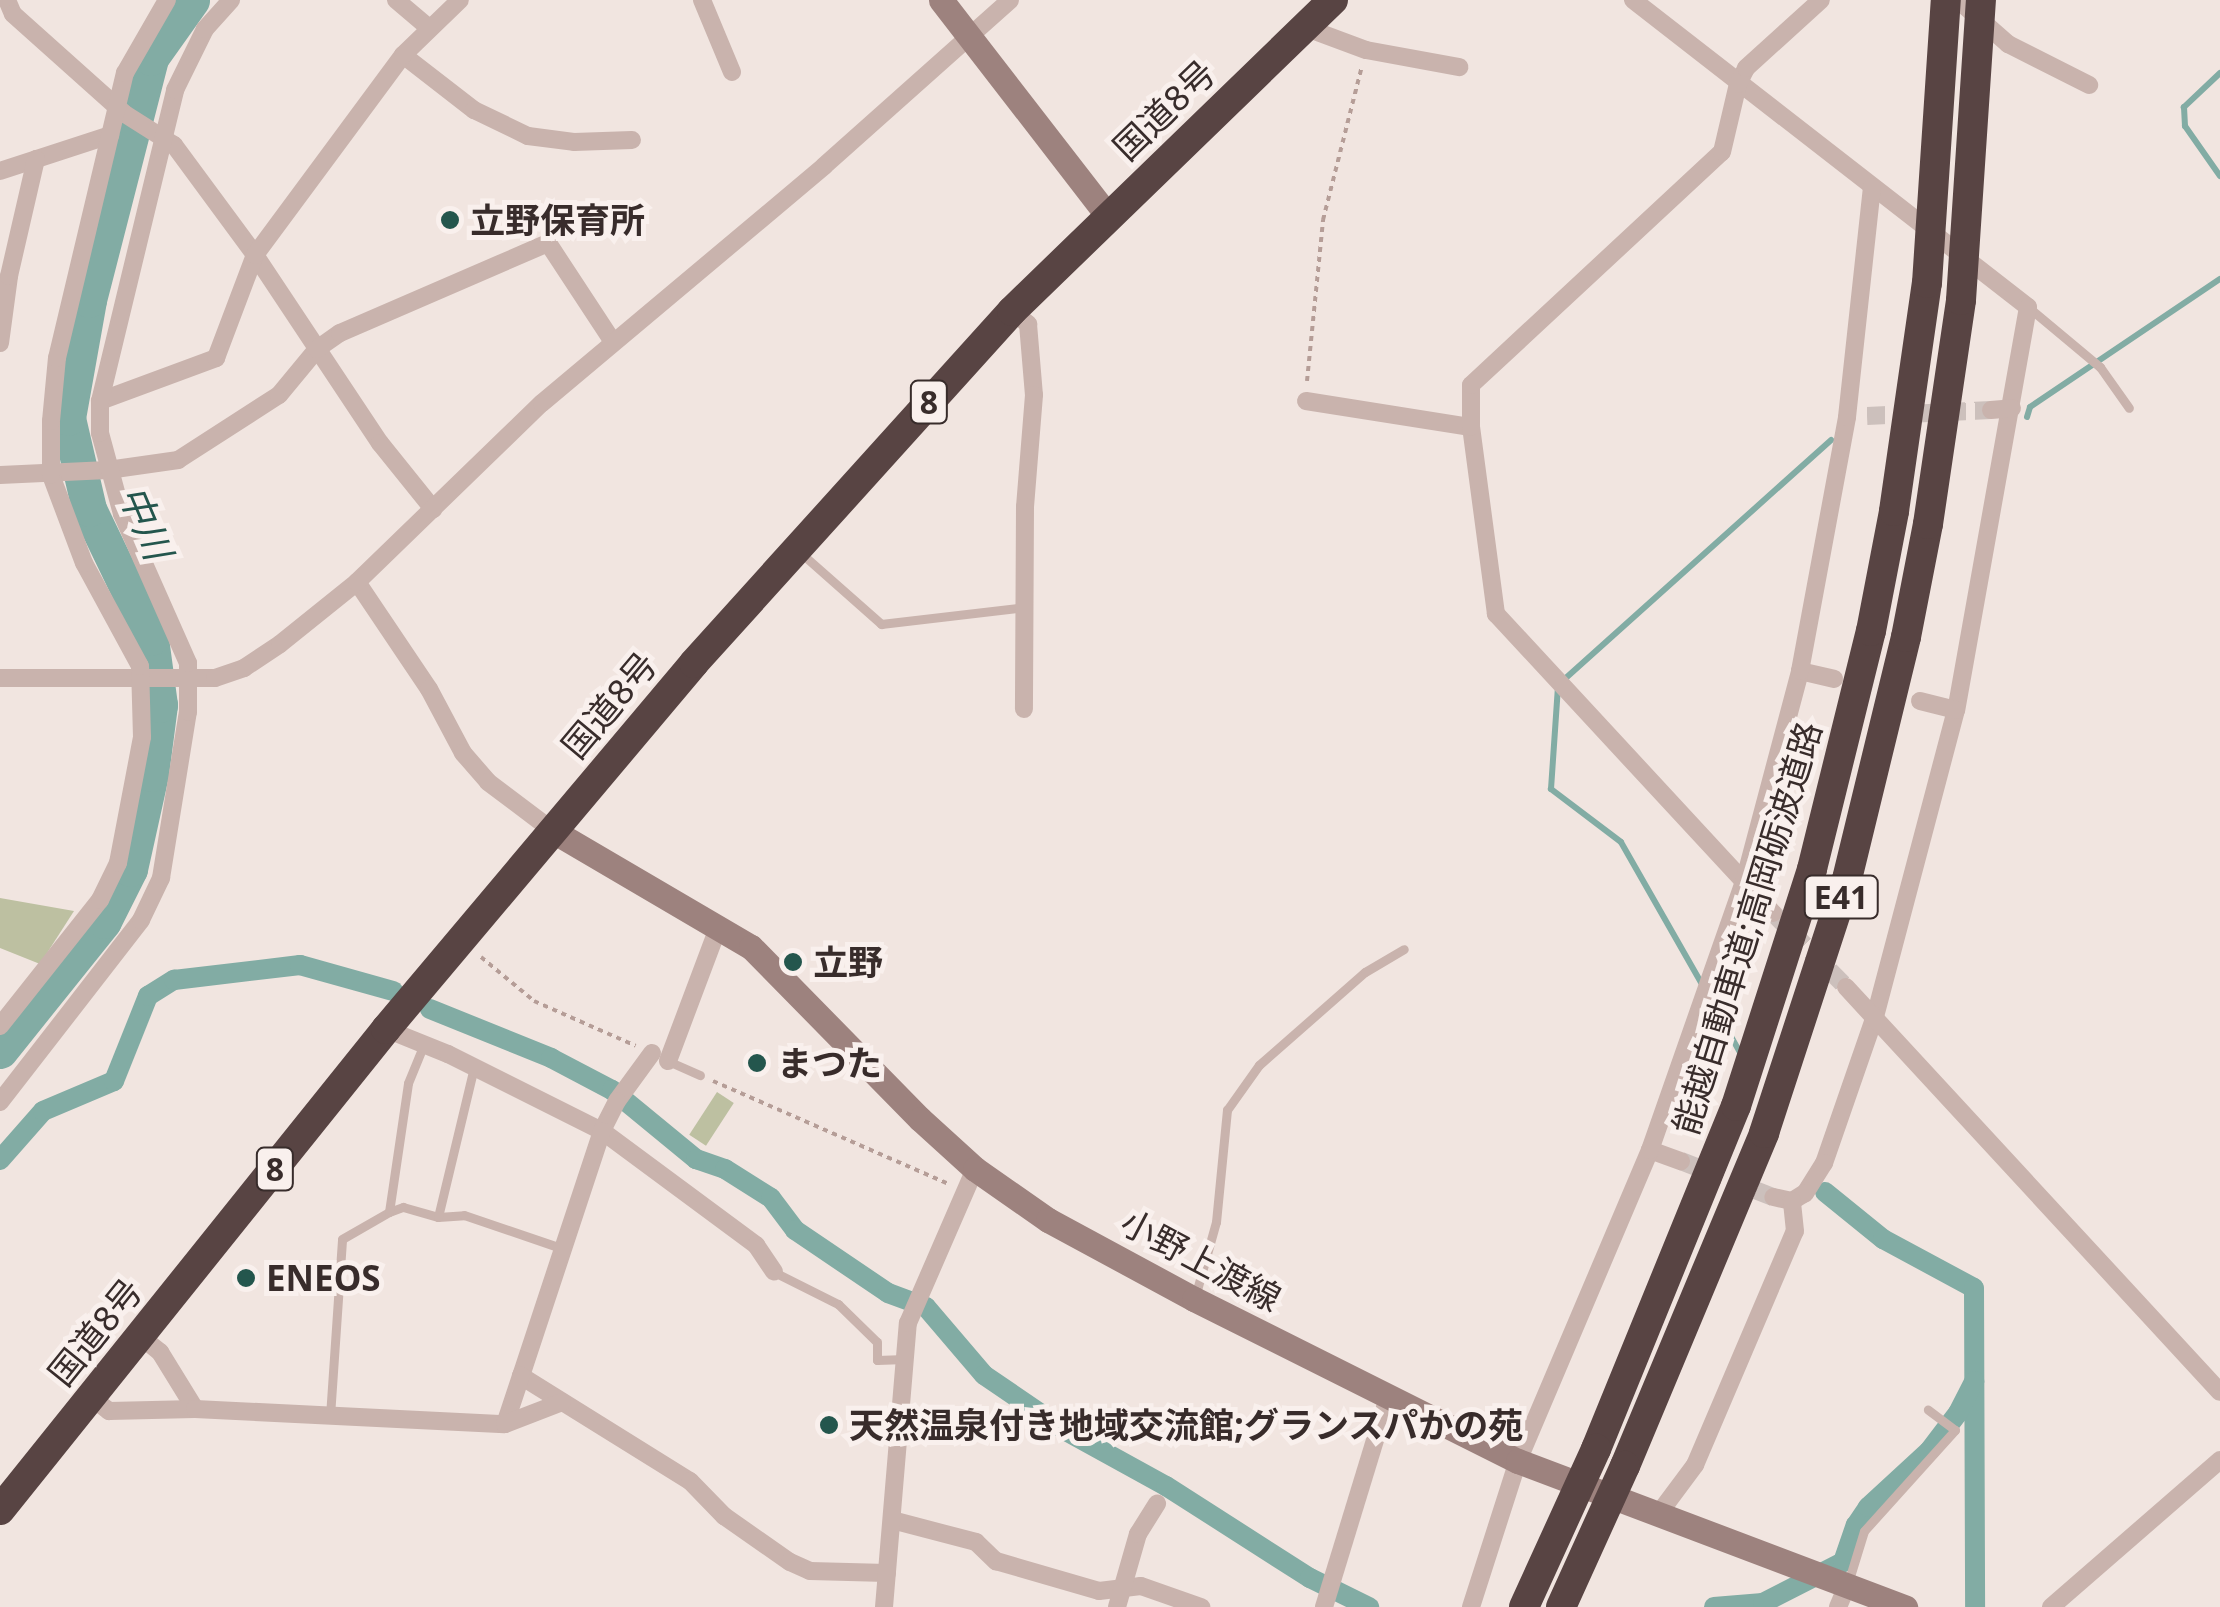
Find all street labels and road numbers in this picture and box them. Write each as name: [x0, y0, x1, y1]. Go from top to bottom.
street label: 国道8号: [1104, 51, 1224, 169]
road number: 8: [909, 375, 949, 429]
street label: 国道8号: [553, 644, 665, 766]
street label: 能越自動車道;高岡砺波道路: [1664, 717, 1830, 1139]
road number: E41: [1804, 870, 1878, 924]
road number: 8: [255, 1142, 295, 1196]
street label: 小野上渡線: [1114, 1200, 1288, 1320]
street label: 国道8号: [39, 1270, 151, 1394]

